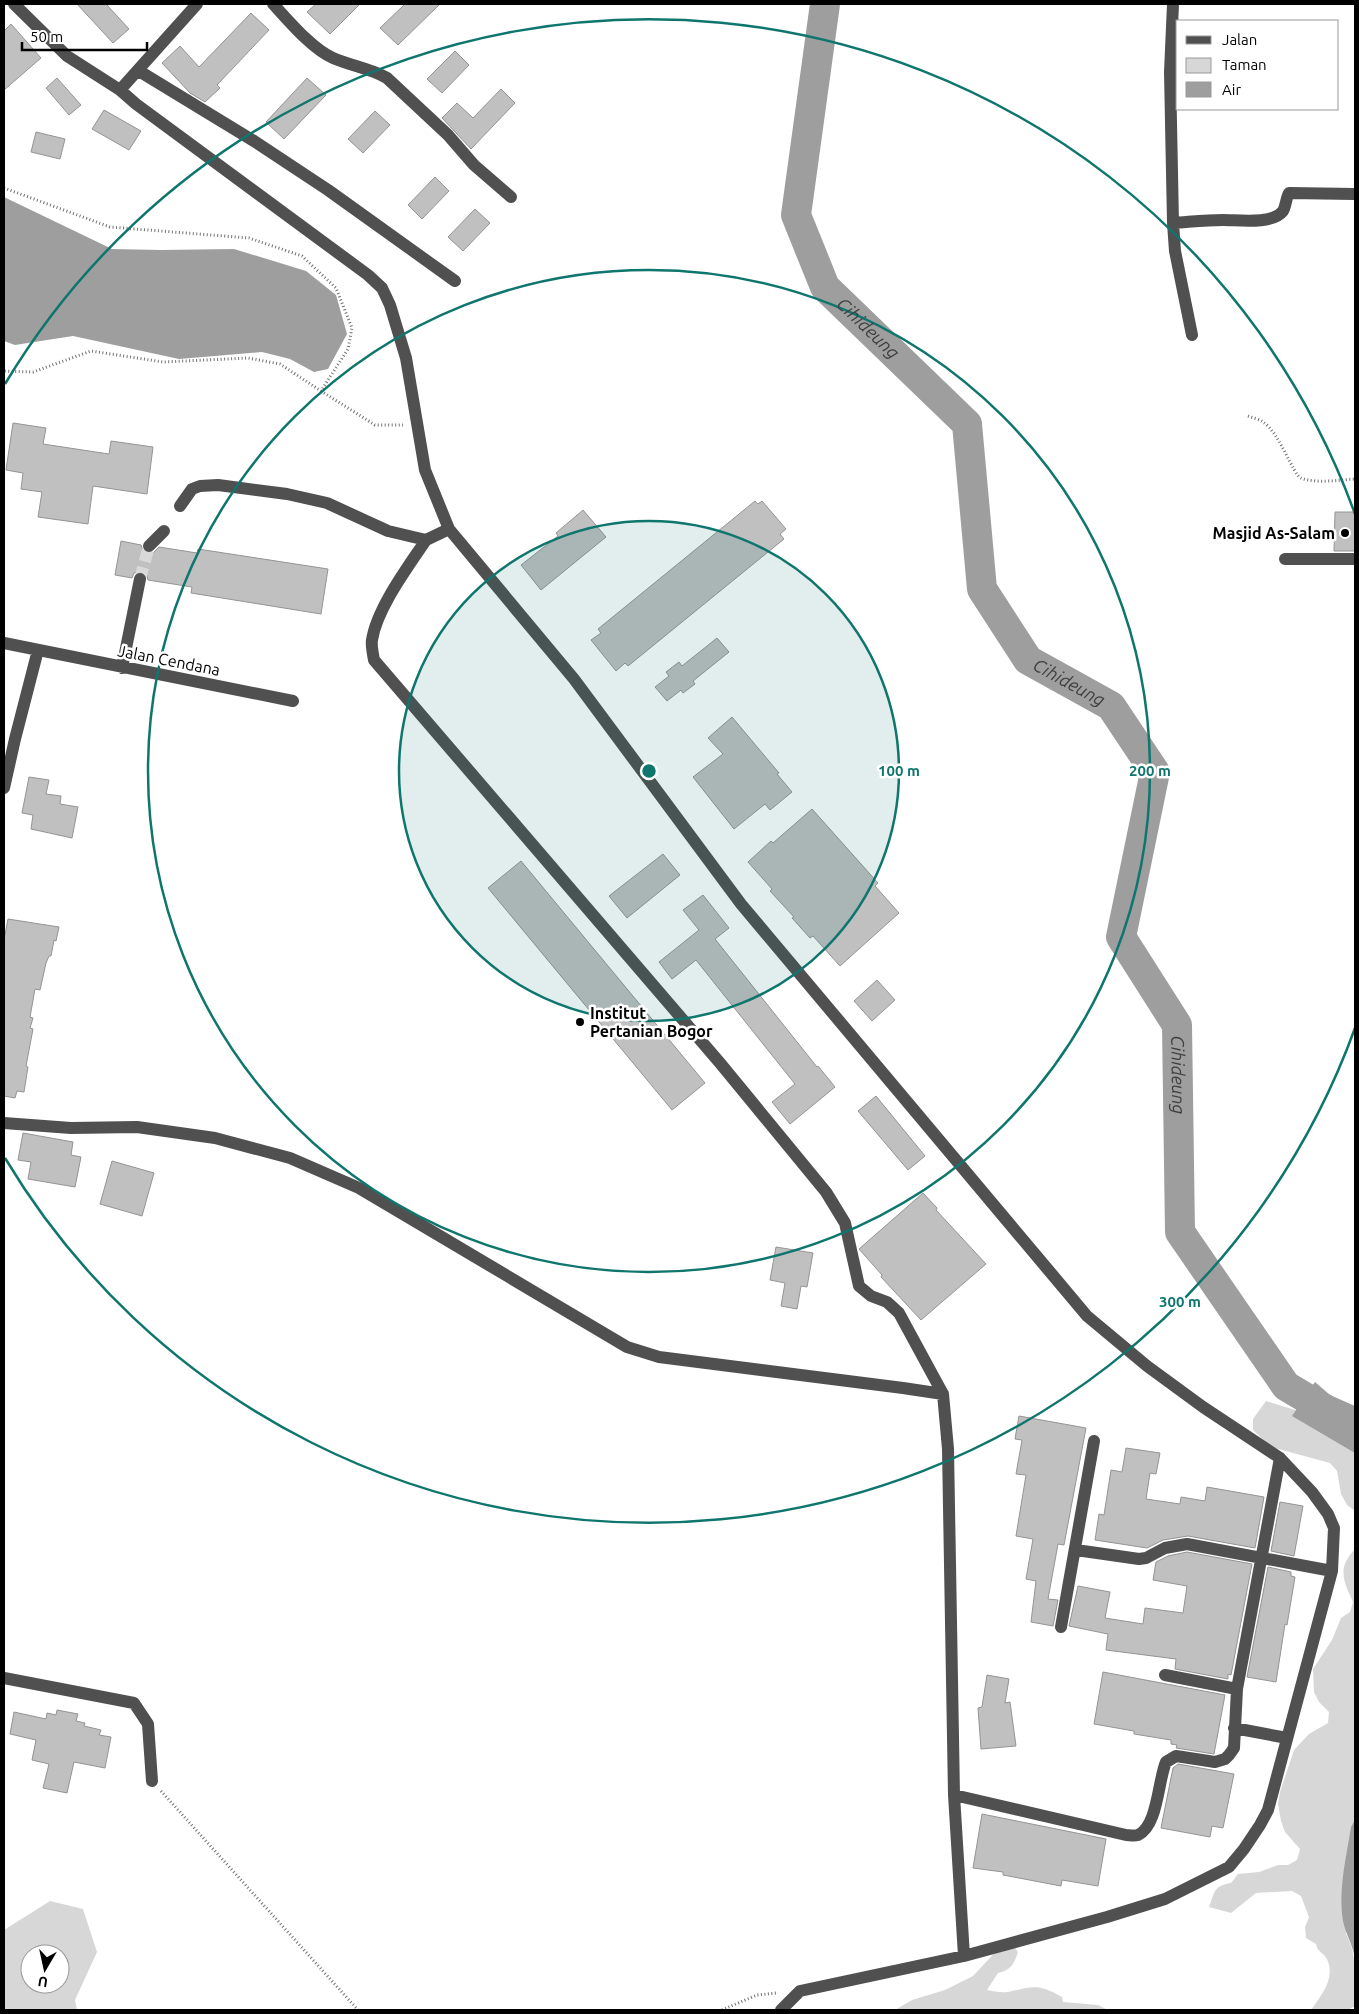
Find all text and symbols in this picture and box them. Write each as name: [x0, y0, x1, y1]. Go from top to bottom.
scale bar: [22, 20, 148, 52]
legend: [1176, 20, 1339, 110]
text: 50 m: [30, 28, 63, 45]
text: Jalan: [1222, 31, 1257, 48]
text: Taman: [1222, 56, 1267, 73]
text: Air: [1222, 81, 1241, 98]
water label: Cihideung: [833, 293, 904, 362]
place label: Masjid As-Salam: [1213, 524, 1335, 542]
marker: Masjid As-Salam: [1339, 527, 1351, 539]
street label: Jalan Cendana: [116, 641, 222, 679]
water label: Cihideung: [1030, 654, 1109, 710]
centre of rings: [640, 762, 658, 780]
text: 100 m: [878, 762, 920, 779]
text: 200 m: [1129, 762, 1171, 779]
place label: Institut Pertanian Bogor: [590, 1004, 713, 1040]
marker: Institut Pertanian Bogor: [574, 1016, 586, 1028]
water label: Cihideung: [1168, 1035, 1189, 1115]
text: 300 m: [1159, 1293, 1201, 1310]
north arrow: [20, 1944, 70, 1994]
text: U: [37, 1973, 49, 1991]

